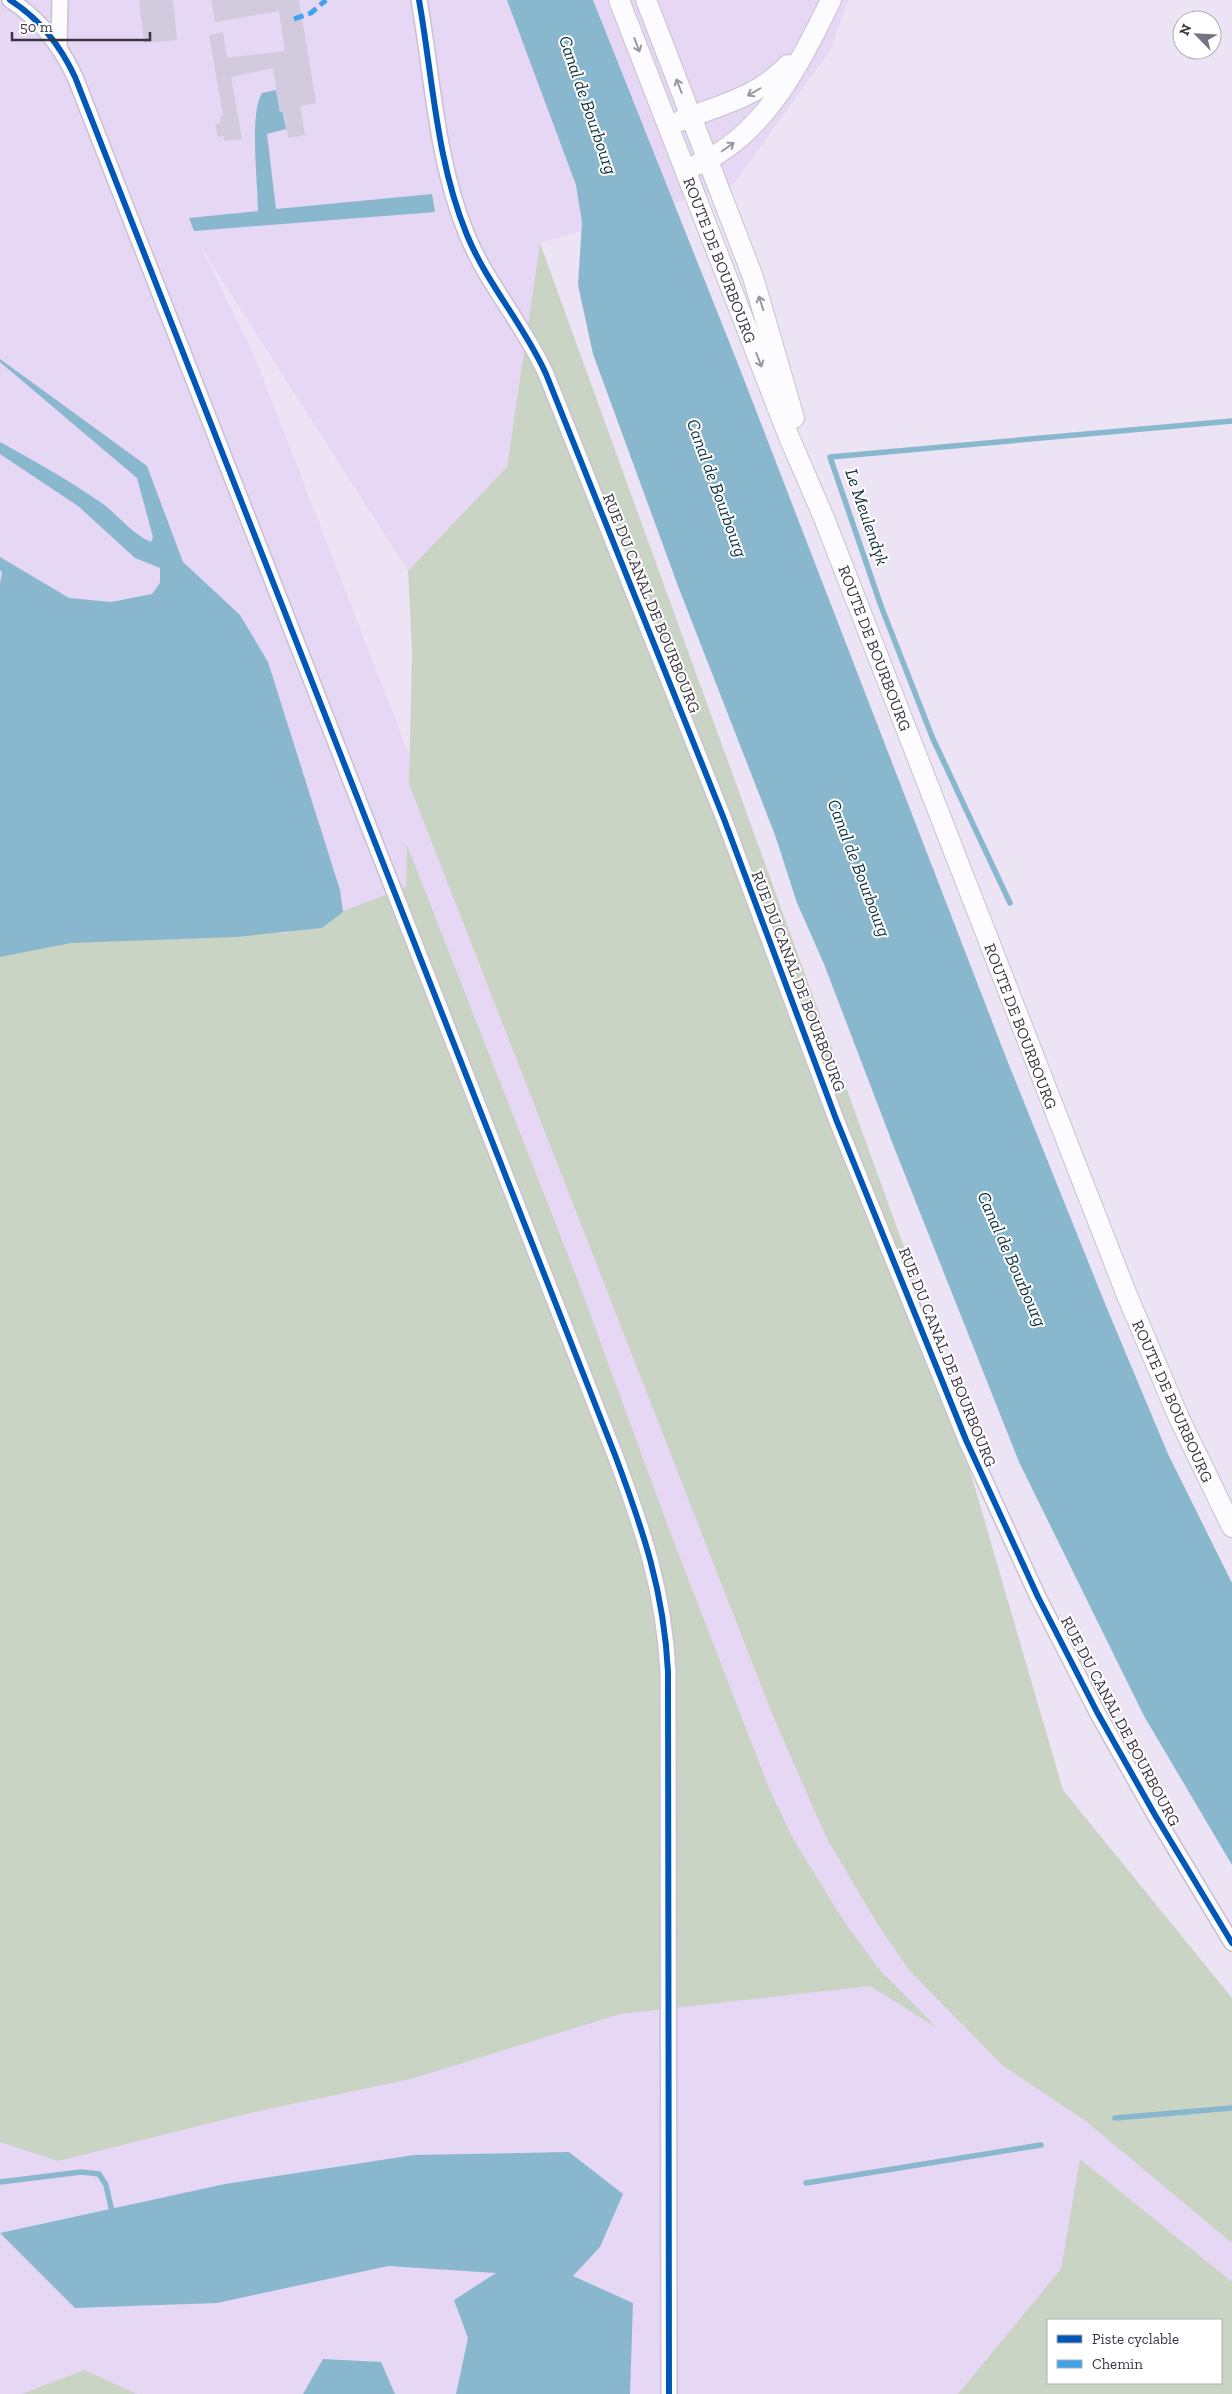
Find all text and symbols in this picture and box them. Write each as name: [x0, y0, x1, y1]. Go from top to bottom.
scale bar: [12, 10, 150, 42]
north arrow: [1172, 10, 1222, 60]
text: 50 m: [20, 18, 53, 36]
text: N: [1176, 21, 1196, 38]
water label: Canal de Bourbourg: [554, 33, 622, 178]
one-way arrow: [633, 37, 642, 53]
one-way arrow: [674, 79, 683, 94]
one-way arrow: [747, 88, 761, 98]
one-way arrow: [721, 142, 735, 152]
street label: ROUTE DE BOURBOURG: [679, 175, 760, 346]
one-way arrow: [756, 296, 766, 312]
one-way arrow: [755, 352, 764, 367]
water label: Canal de Bourbourg: [682, 416, 752, 561]
water label: Le Meulendyk: [840, 466, 894, 568]
street label: RUE DU CANAL DE BOURBOURG: [599, 491, 704, 716]
street label: ROUTE DE BOURBOURG: [834, 563, 915, 734]
water label: Canal de Bourbourg: [823, 796, 896, 941]
street label: RUE DU CANAL DE BOURBOURG: [748, 868, 850, 1094]
street label: ROUTE DE BOURBOURG: [980, 941, 1061, 1112]
water label: Canal de Bourbourg: [972, 1188, 1052, 1331]
street label: RUE DU CANAL DE BOURBOURG: [895, 1245, 1000, 1470]
street label: ROUTE DE BOURBOURG: [1128, 1317, 1217, 1485]
street label: RUE DU CANAL DE BOURBOURG: [1057, 1613, 1184, 1830]
legend: [1047, 2319, 1222, 2384]
text: Piste cyclable: [1092, 2330, 1179, 2348]
text: Chemin: [1092, 2355, 1143, 2373]

